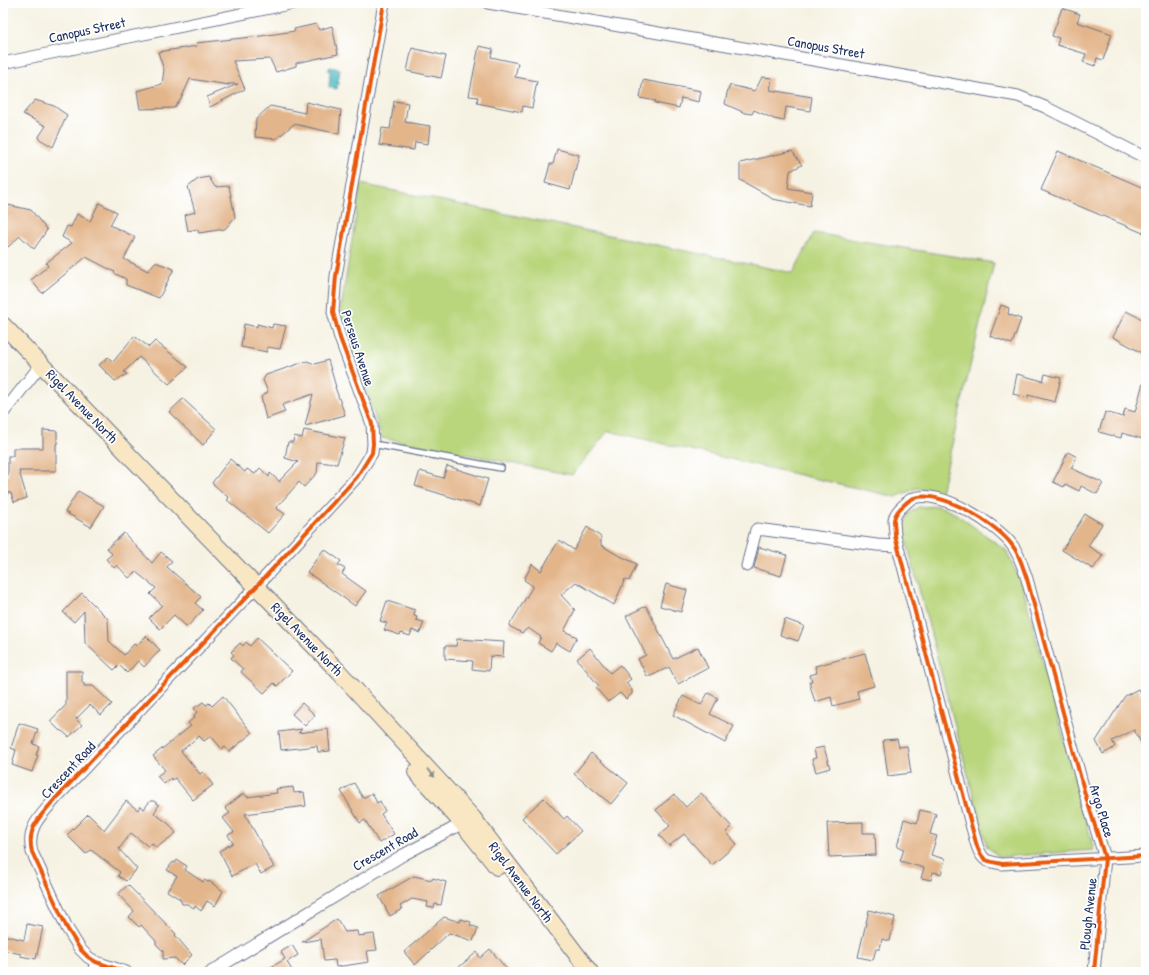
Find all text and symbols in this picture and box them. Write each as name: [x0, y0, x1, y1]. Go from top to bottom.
street label: Canopus Street: [47, 12, 127, 48]
street label: Canopus Street: [786, 30, 866, 64]
street label: Perseus Avenue: [337, 308, 380, 388]
street label: Rigel Avenue North: [41, 364, 123, 448]
street label: Rigel Avenue North: [266, 597, 348, 681]
street label: Crescent Road: [36, 736, 100, 803]
one-way arrow: [427, 768, 436, 778]
street label: Argo Place: [1085, 782, 1120, 840]
street label: Crescent Road: [349, 822, 421, 875]
street label: Rigel Avenue North: [484, 838, 558, 927]
street label: Plough Avenue: [1074, 876, 1102, 951]

